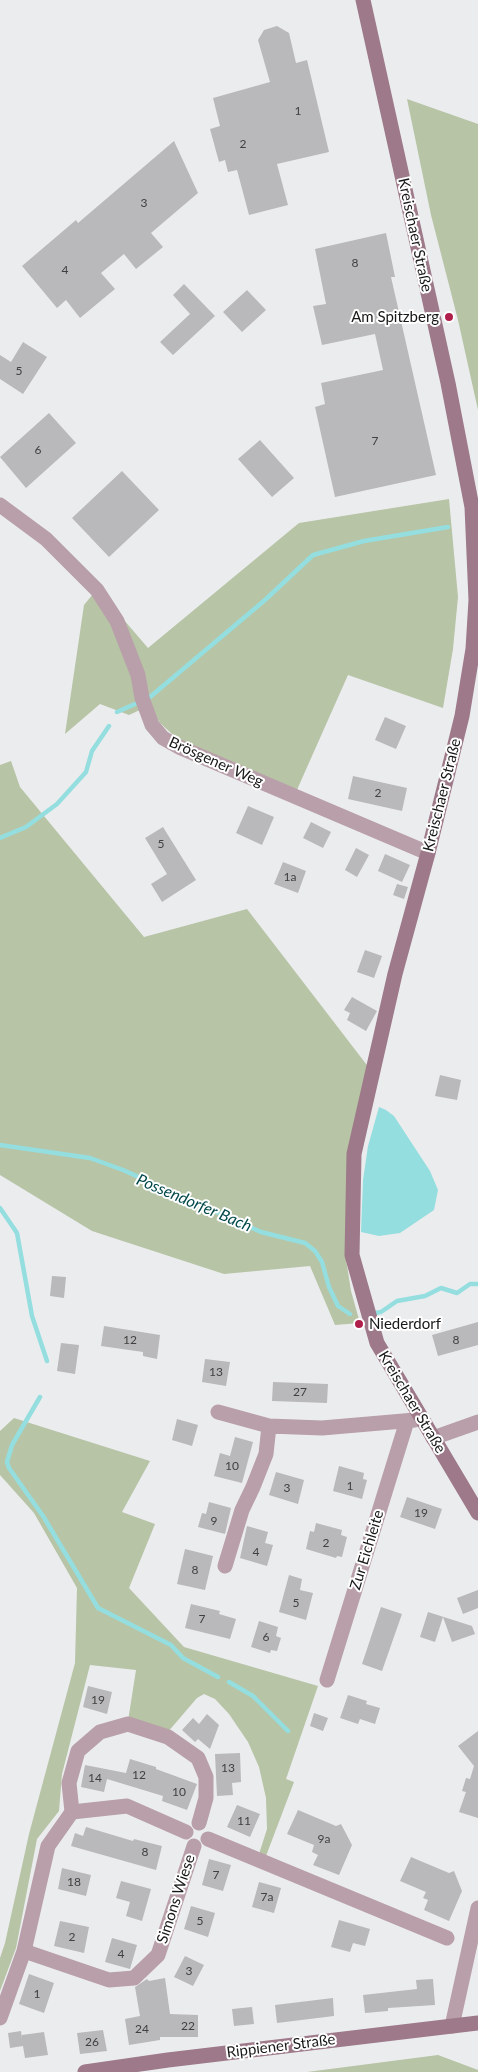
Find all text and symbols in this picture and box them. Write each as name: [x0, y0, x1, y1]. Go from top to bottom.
house number: 1: [295, 104, 301, 118]
house number: 2: [240, 137, 246, 151]
street label: Kreischaer Straße: [394, 176, 436, 294]
house number: 3: [141, 196, 147, 210]
house number: 8: [352, 256, 358, 270]
house number: 4: [62, 263, 68, 277]
place label: Am Spitzberg: [351, 308, 439, 326]
marker: Am Spitzberg: [443, 311, 455, 323]
house number: 5: [16, 364, 22, 378]
house number: 7: [372, 434, 378, 448]
house number: 6: [35, 443, 41, 457]
street label: Brösgener Weg: [166, 733, 266, 791]
street label: Kreischaer Straße: [419, 737, 465, 853]
house number: 2: [375, 786, 381, 800]
house number: 5: [158, 837, 164, 851]
house number: 1a: [284, 870, 296, 884]
water label: Possendorfer Bach: [134, 1170, 254, 1236]
place label: Niederdorf: [369, 1315, 441, 1333]
marker: Niederdorf: [353, 1318, 365, 1330]
house number: 12: [123, 1333, 137, 1347]
house number: 8: [453, 1333, 459, 1347]
street label: Kreischaer Straße: [374, 1348, 450, 1456]
house number: 13: [209, 1365, 223, 1379]
house number: 27: [293, 1385, 307, 1399]
house number: 10: [225, 1459, 239, 1473]
house number: 1: [347, 1479, 353, 1493]
house number: 3: [284, 1481, 290, 1495]
house number: 19: [414, 1506, 428, 1520]
street label: Zur Eichleite: [346, 1508, 388, 1592]
house number: 9: [211, 1514, 217, 1528]
house number: 2: [323, 1536, 329, 1550]
house number: 4: [253, 1545, 259, 1559]
house number: 8: [192, 1563, 198, 1577]
house number: 5: [293, 1596, 299, 1610]
house number: 7: [199, 1612, 205, 1626]
house number: 6: [263, 1630, 269, 1644]
house number: 19: [91, 1693, 105, 1707]
house number: 13: [221, 1761, 235, 1775]
house number: 12: [132, 1768, 146, 1782]
house number: 14: [88, 1771, 102, 1785]
house number: 10: [172, 1785, 186, 1799]
house number: 11: [237, 1814, 251, 1828]
house number: 9a: [318, 1832, 330, 1846]
house number: 8: [142, 1845, 148, 1859]
street label: Simons Wiese: [153, 1852, 199, 1946]
house number: 7: [213, 1868, 219, 1882]
house number: 18: [67, 1875, 81, 1889]
house number: 7a: [261, 1890, 273, 1904]
house number: 5: [197, 1914, 203, 1928]
house number: 2: [69, 1930, 75, 1944]
house number: 4: [118, 1947, 124, 1961]
house number: 3: [186, 1964, 192, 1978]
house number: 1: [34, 1987, 40, 2001]
house number: 22: [181, 2019, 195, 2033]
house number: 24: [135, 2022, 149, 2036]
street label: Rippiener Straße: [226, 2030, 336, 2062]
house number: 26: [85, 2035, 99, 2049]

